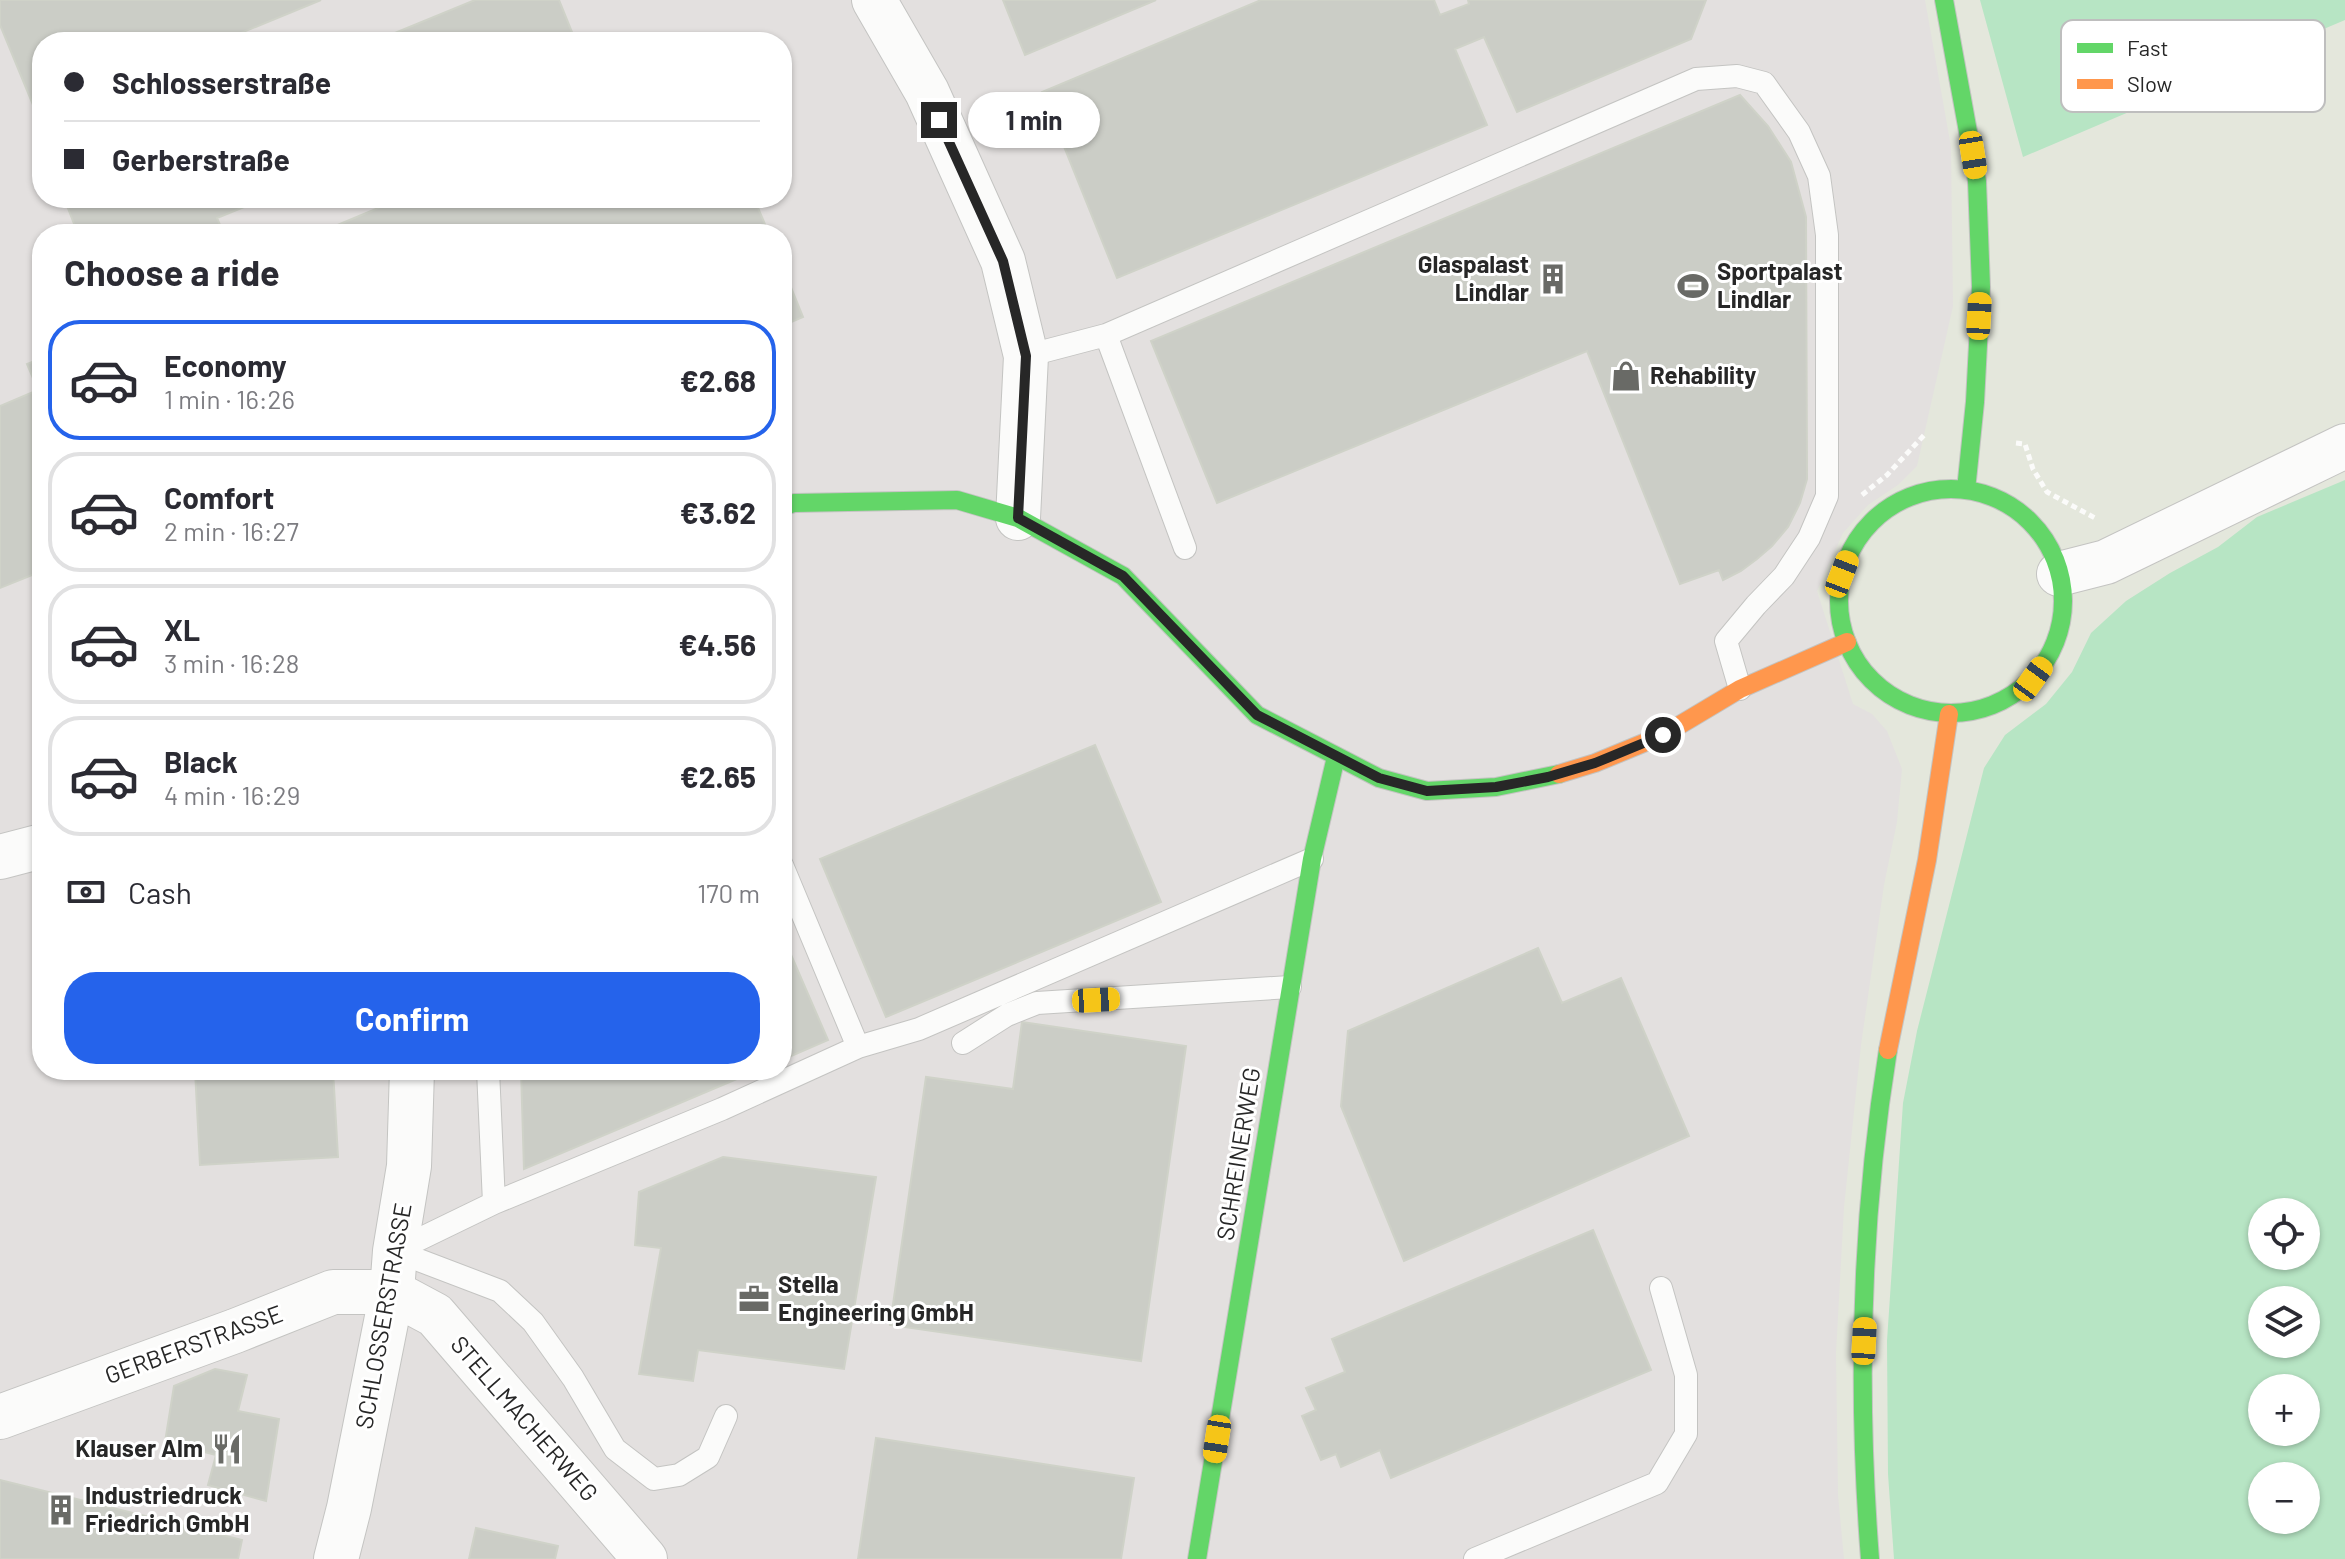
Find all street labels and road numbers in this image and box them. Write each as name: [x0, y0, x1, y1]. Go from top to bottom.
street label: SCHREINERWEG: [1210, 1065, 1265, 1242]
street label: SCHLOSSERSTRASSE: [348, 1200, 417, 1431]
street label: GERBERSTRASSE: [101, 1298, 286, 1389]
street label: STELLMACHERWEG: [445, 1329, 605, 1507]

